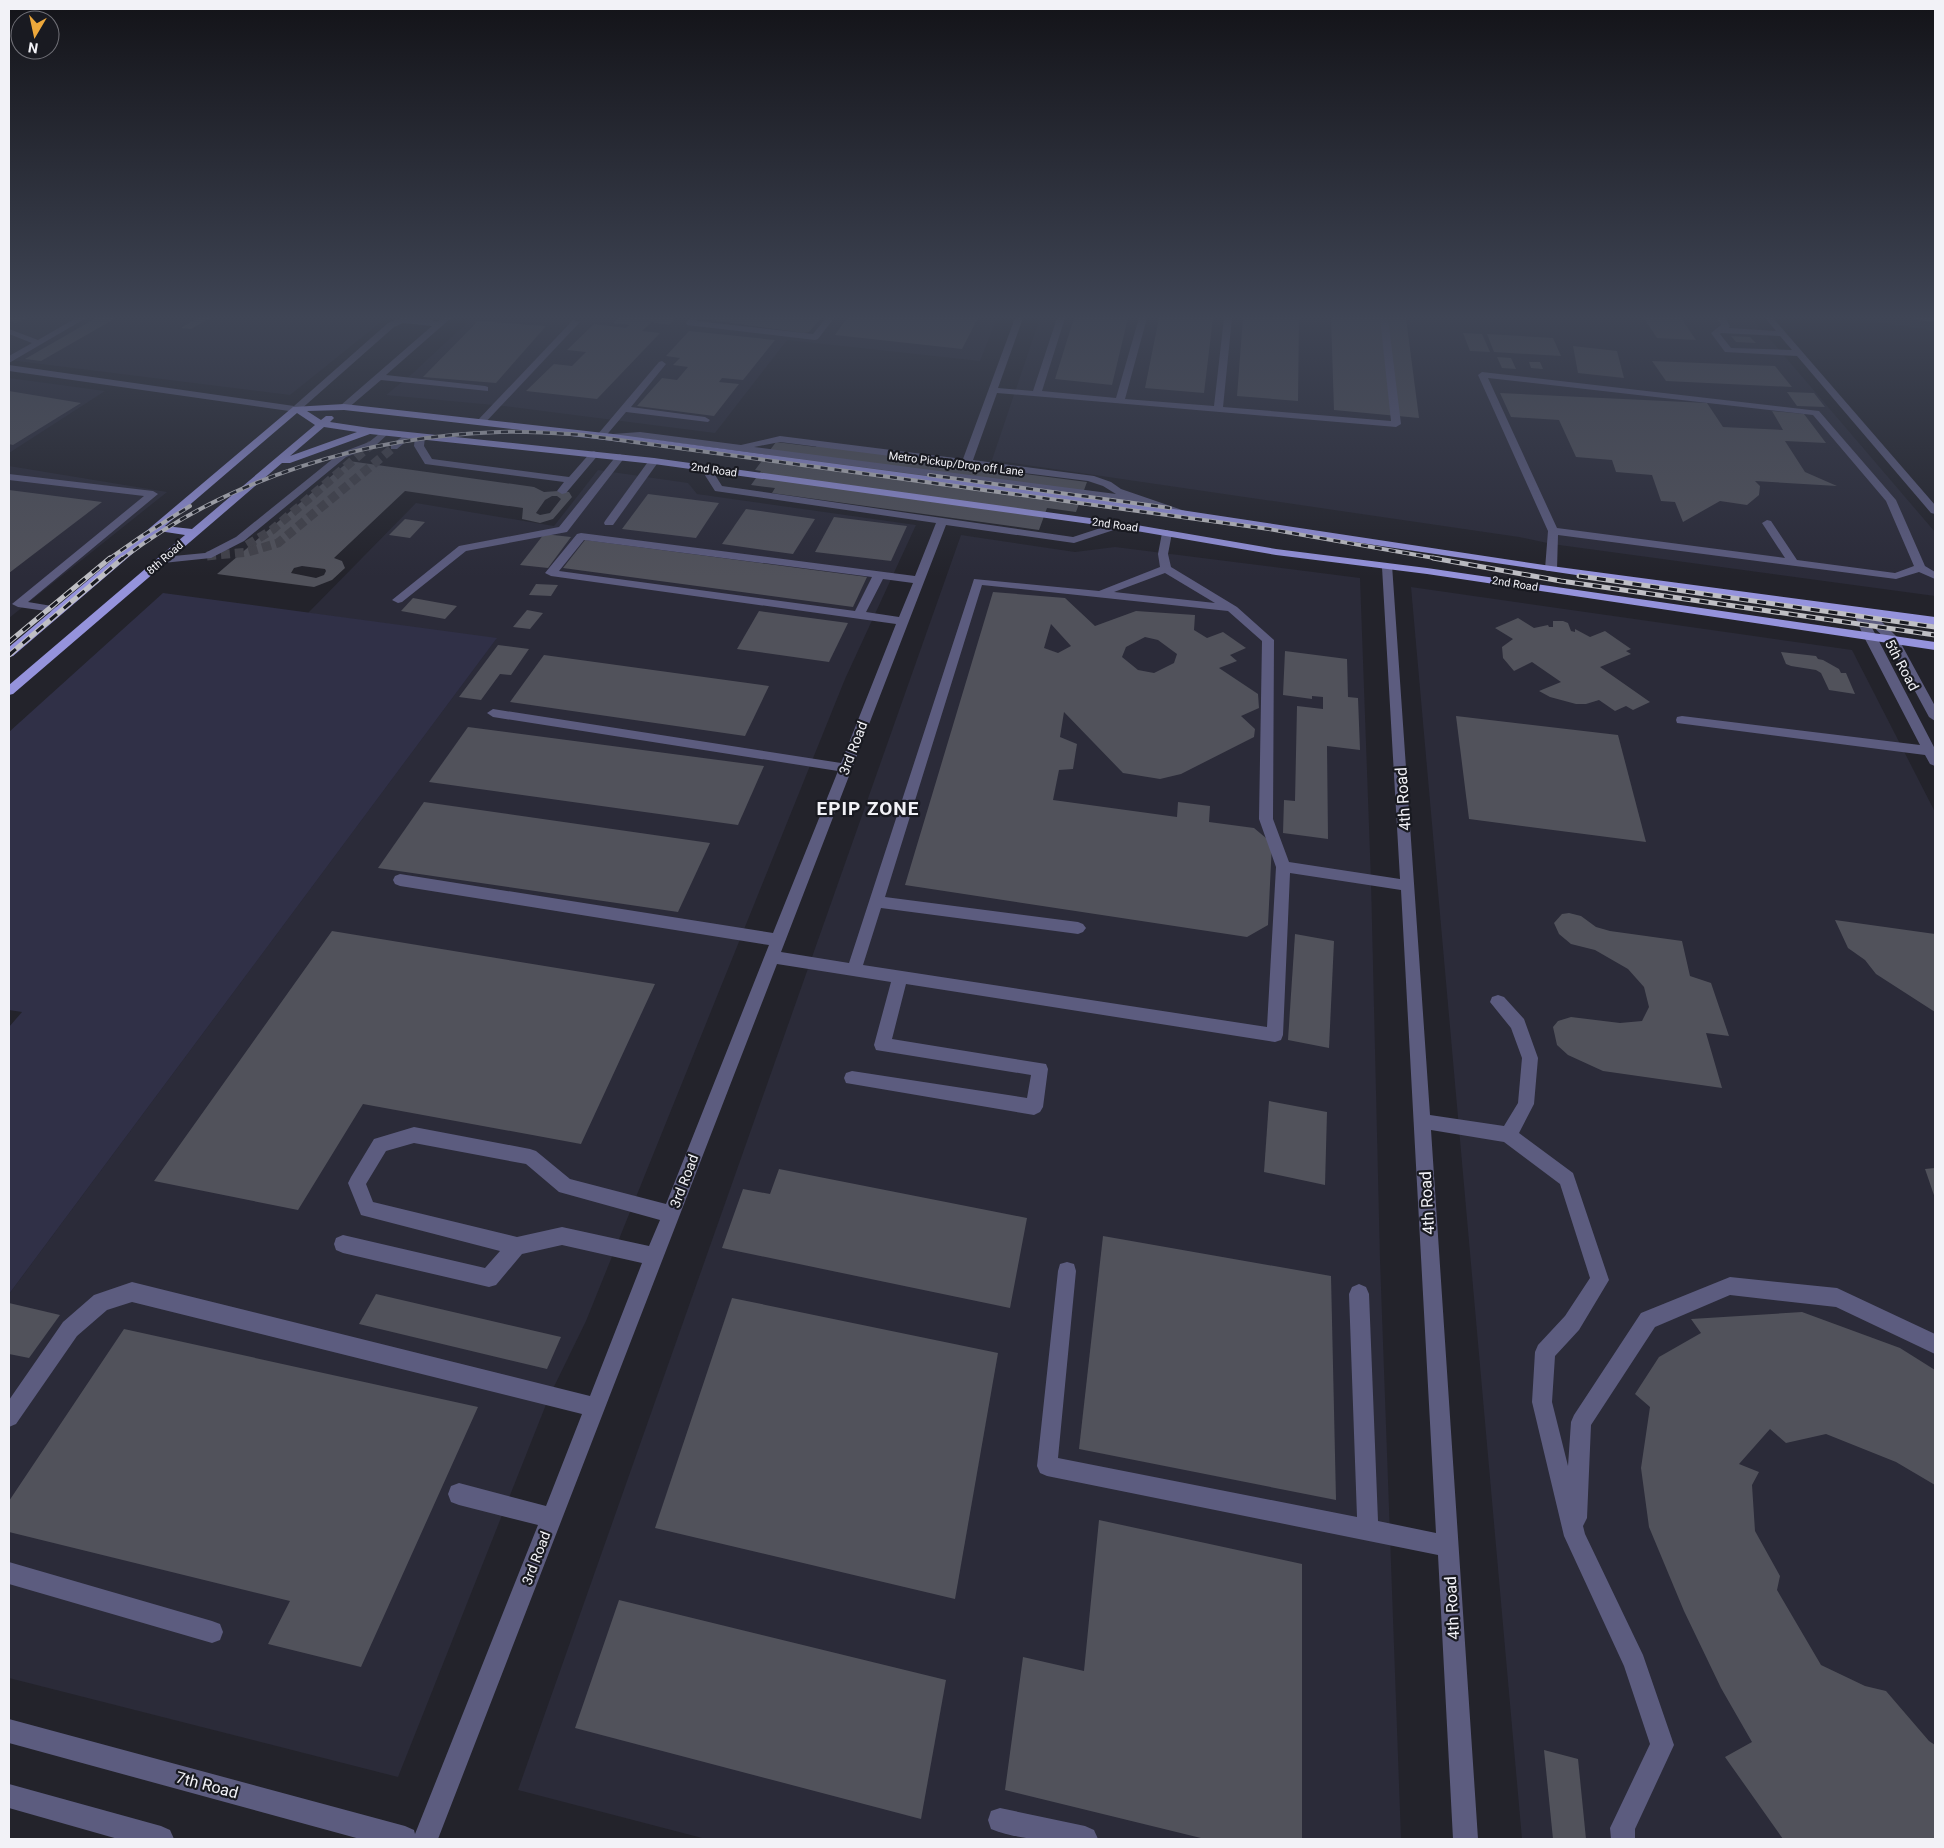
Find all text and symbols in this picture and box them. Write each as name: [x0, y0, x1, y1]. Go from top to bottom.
north arrow: [10, 10, 60, 60]
text: N: [27, 39, 39, 57]
street label: Metro Pickup/Drop off Lane: [888, 449, 1024, 479]
street label: 2nd Road: [690, 460, 738, 480]
street label: 2nd Road: [1091, 515, 1139, 535]
street label: 8th Road: [144, 539, 186, 577]
street label: 2nd Road: [1491, 574, 1539, 594]
street label: 5th Road: [1882, 637, 1922, 693]
street label: 3rd Road: [835, 719, 871, 777]
street label: 4th Road: [1391, 767, 1415, 831]
district label: EPIP ZONE: [817, 797, 919, 820]
street label: 3rd Road: [666, 1152, 702, 1210]
street label: 4th Road: [1416, 1171, 1438, 1235]
street label: 3rd Road: [518, 1529, 554, 1587]
street label: 4th Road: [1441, 1576, 1463, 1640]
street label: 7th Road: [174, 1768, 240, 1802]

